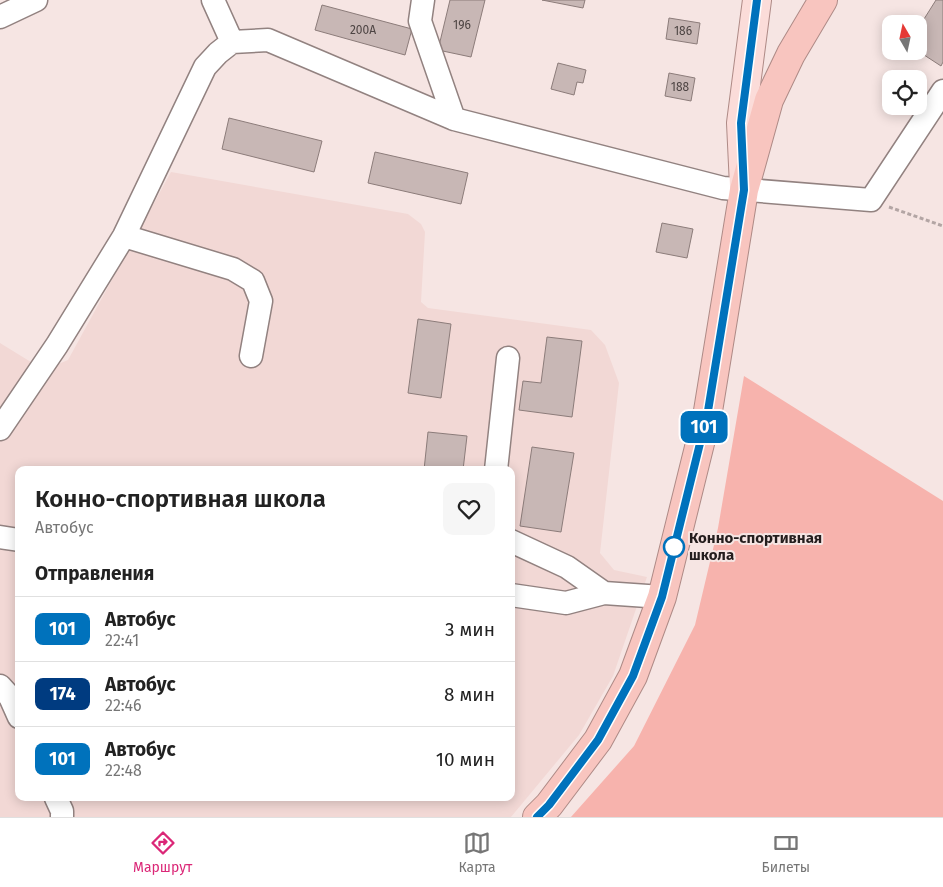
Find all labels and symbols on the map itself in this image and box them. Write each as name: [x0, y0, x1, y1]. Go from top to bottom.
north arrow: [882, 15, 928, 60]
house number: 196: [453, 18, 471, 32]
house number: 200А: [350, 23, 376, 37]
house number: 186: [674, 24, 692, 38]
house number: 188: [671, 80, 690, 94]
line badge: 101: [675, 411, 733, 443]
place label: Конно-спортивная школа: [689, 529, 822, 564]
marker: Конно-спортивная школа: [663, 536, 685, 558]

